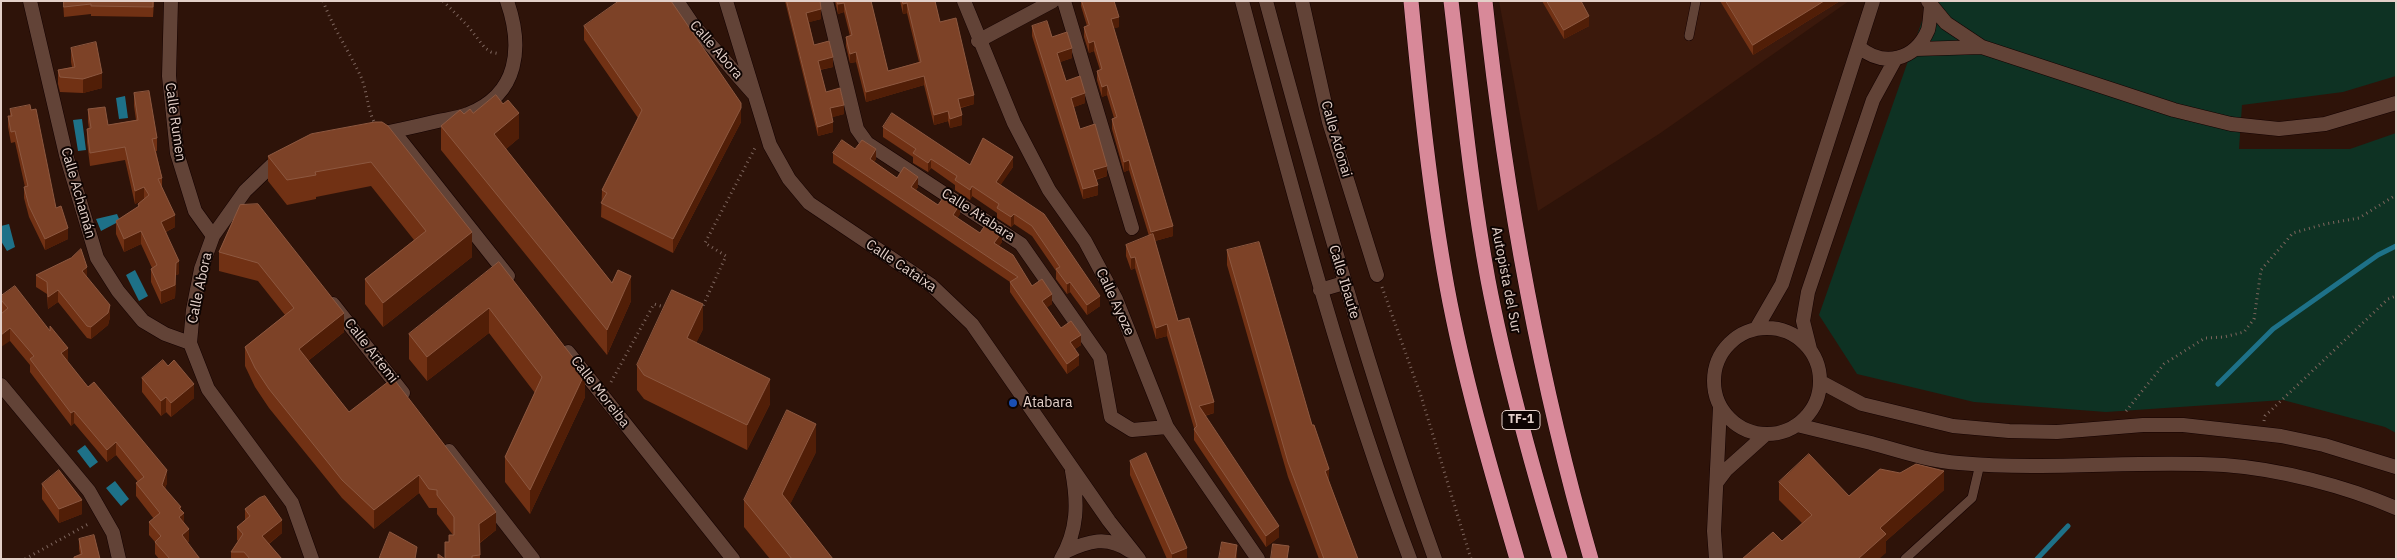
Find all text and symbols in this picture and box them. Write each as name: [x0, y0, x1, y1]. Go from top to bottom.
street label: Calle Abora: [686, 17, 746, 83]
street label: Calle Rumen: [161, 81, 189, 163]
street label: Calle Adonai: [1317, 99, 1355, 179]
street label: Calle Achamán: [57, 146, 99, 240]
street label: Calle Atabara: [938, 185, 1018, 245]
street label: Autopista del Sur: [1487, 225, 1525, 335]
street label: Calle Cataixa: [863, 236, 939, 296]
street label: Calle Ibaute: [1325, 243, 1363, 321]
street label: Calle Abora: [184, 251, 216, 325]
street label: Calle Ayoze: [1092, 266, 1138, 338]
street label: Calle Artemi: [341, 315, 401, 387]
street label: Calle Moreiba: [567, 353, 633, 431]
place label: Atabara: [1023, 395, 1072, 411]
marker: Atabara: [1007, 397, 1019, 409]
road number: TF-1: [1502, 410, 1540, 430]

